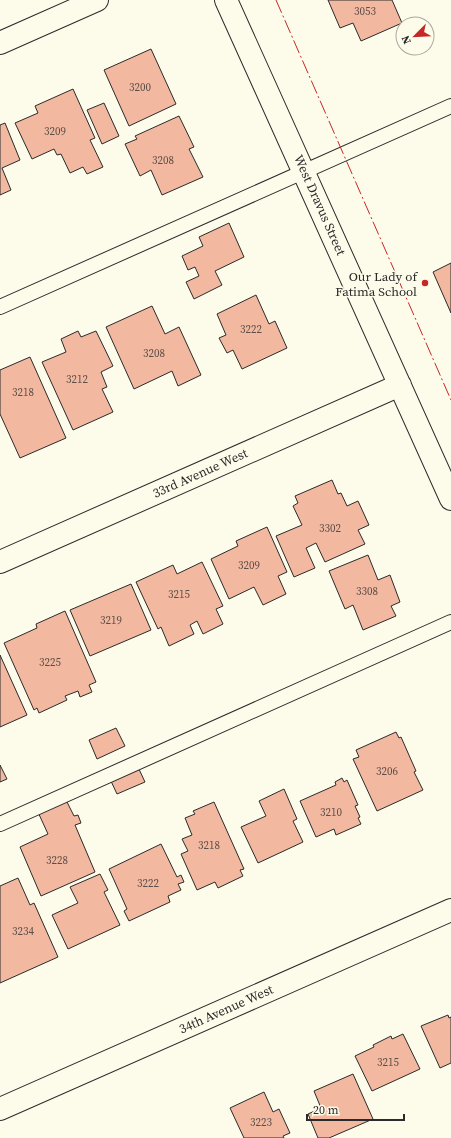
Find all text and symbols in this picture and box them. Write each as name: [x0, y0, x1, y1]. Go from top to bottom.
house number: 3053: [354, 4, 376, 19]
north arrow: [395, 16, 435, 56]
text: N: [398, 33, 415, 47]
house number: 3200: [129, 80, 151, 95]
house number: 3209: [44, 124, 66, 139]
street label: West Dravus Street: [290, 152, 350, 259]
house number: 3208: [152, 153, 174, 168]
place label: Our Lady of Fatima School: [335, 268, 418, 300]
marker: Our Lady of Fatima School: [420, 278, 430, 288]
house number: 3222: [240, 322, 262, 337]
house number: 3208: [143, 346, 165, 361]
house number: 3212: [66, 372, 88, 387]
house number: 3218: [12, 385, 34, 400]
street label: 33rd Avenue West: [150, 444, 251, 502]
house number: 3302: [319, 521, 341, 536]
house number: 3209: [238, 558, 260, 573]
house number: 3308: [356, 584, 378, 599]
house number: 3215: [168, 587, 190, 602]
house number: 3219: [100, 613, 122, 628]
house number: 3225: [39, 655, 61, 670]
house number: 3206: [376, 764, 398, 779]
house number: 3210: [320, 805, 342, 820]
house number: 3218: [198, 838, 220, 853]
house number: 3228: [46, 853, 68, 868]
house number: 3222: [137, 876, 159, 891]
house number: 3234: [12, 924, 34, 939]
street label: 34th Avenue West: [176, 980, 277, 1037]
house number: 3215: [377, 1055, 399, 1070]
scale bar: [307, 1096, 404, 1122]
text: 20 m: [313, 1102, 339, 1118]
house number: 3223: [250, 1115, 272, 1130]

